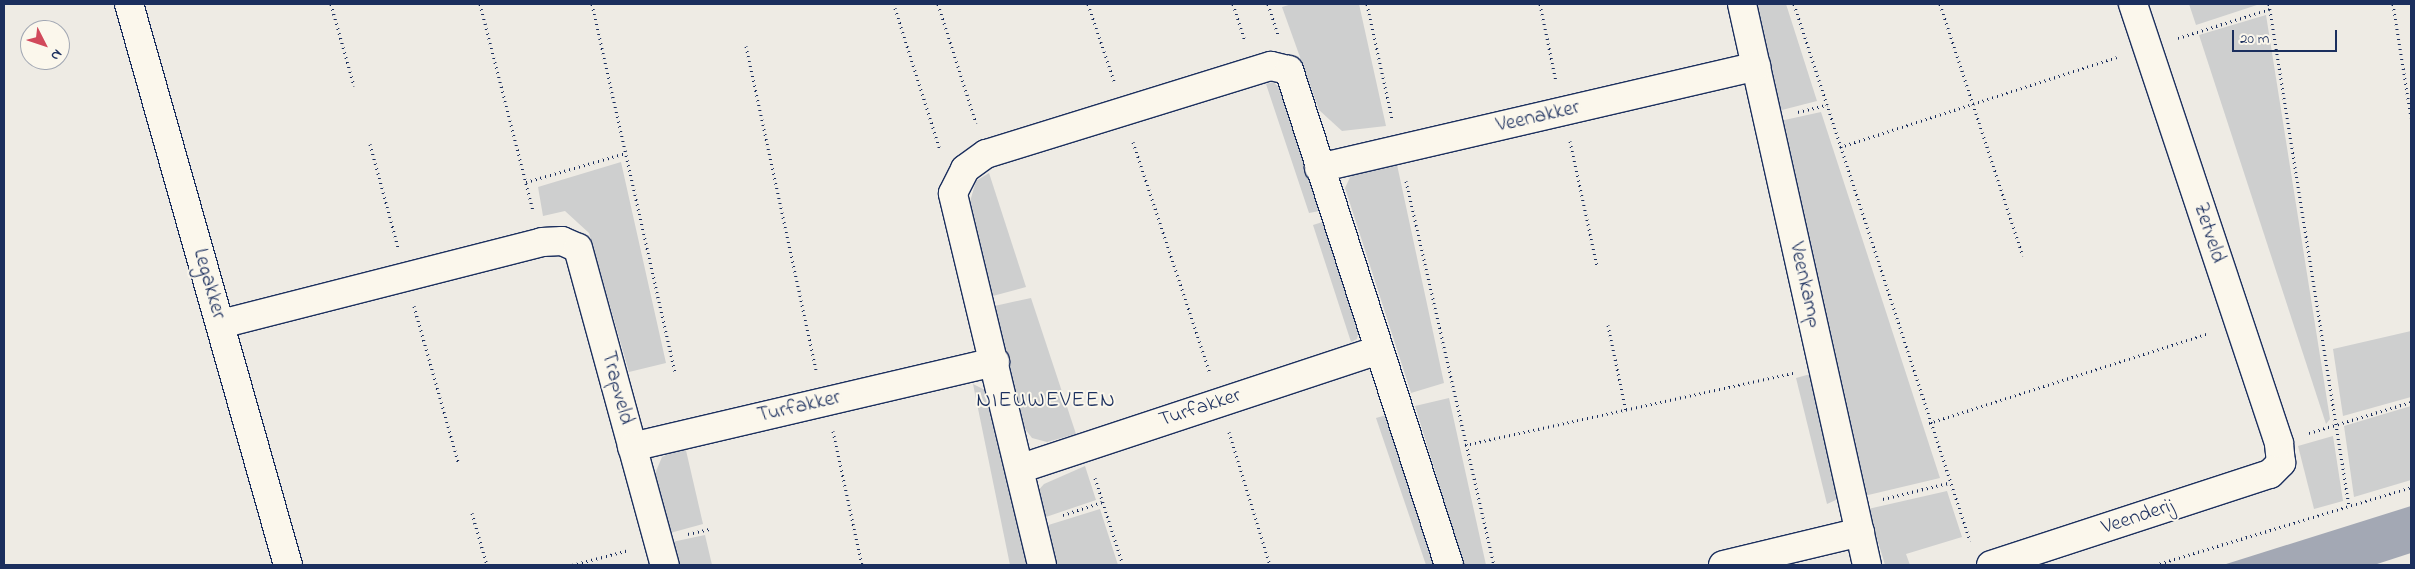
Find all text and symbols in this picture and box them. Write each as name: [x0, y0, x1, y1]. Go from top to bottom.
north arrow: [20, 20, 70, 70]
scale bar: [2235, 20, 2340, 52]
text: 20 m: [2240, 28, 2269, 50]
text: N: [45, 44, 67, 65]
street label: Veenakker: [1494, 95, 1582, 139]
street label: Zetveld: [2187, 200, 2231, 266]
street label: Veenkamp: [1783, 240, 1827, 330]
street label: Legakker: [187, 246, 231, 322]
street label: Trapveld: [595, 349, 639, 427]
street label: Turfakker: [1156, 383, 1244, 433]
street label: Turfakker: [755, 385, 843, 429]
district label: NIEUWEVEEN: [975, 389, 1117, 415]
street label: Veenderij: [2099, 493, 2177, 541]

